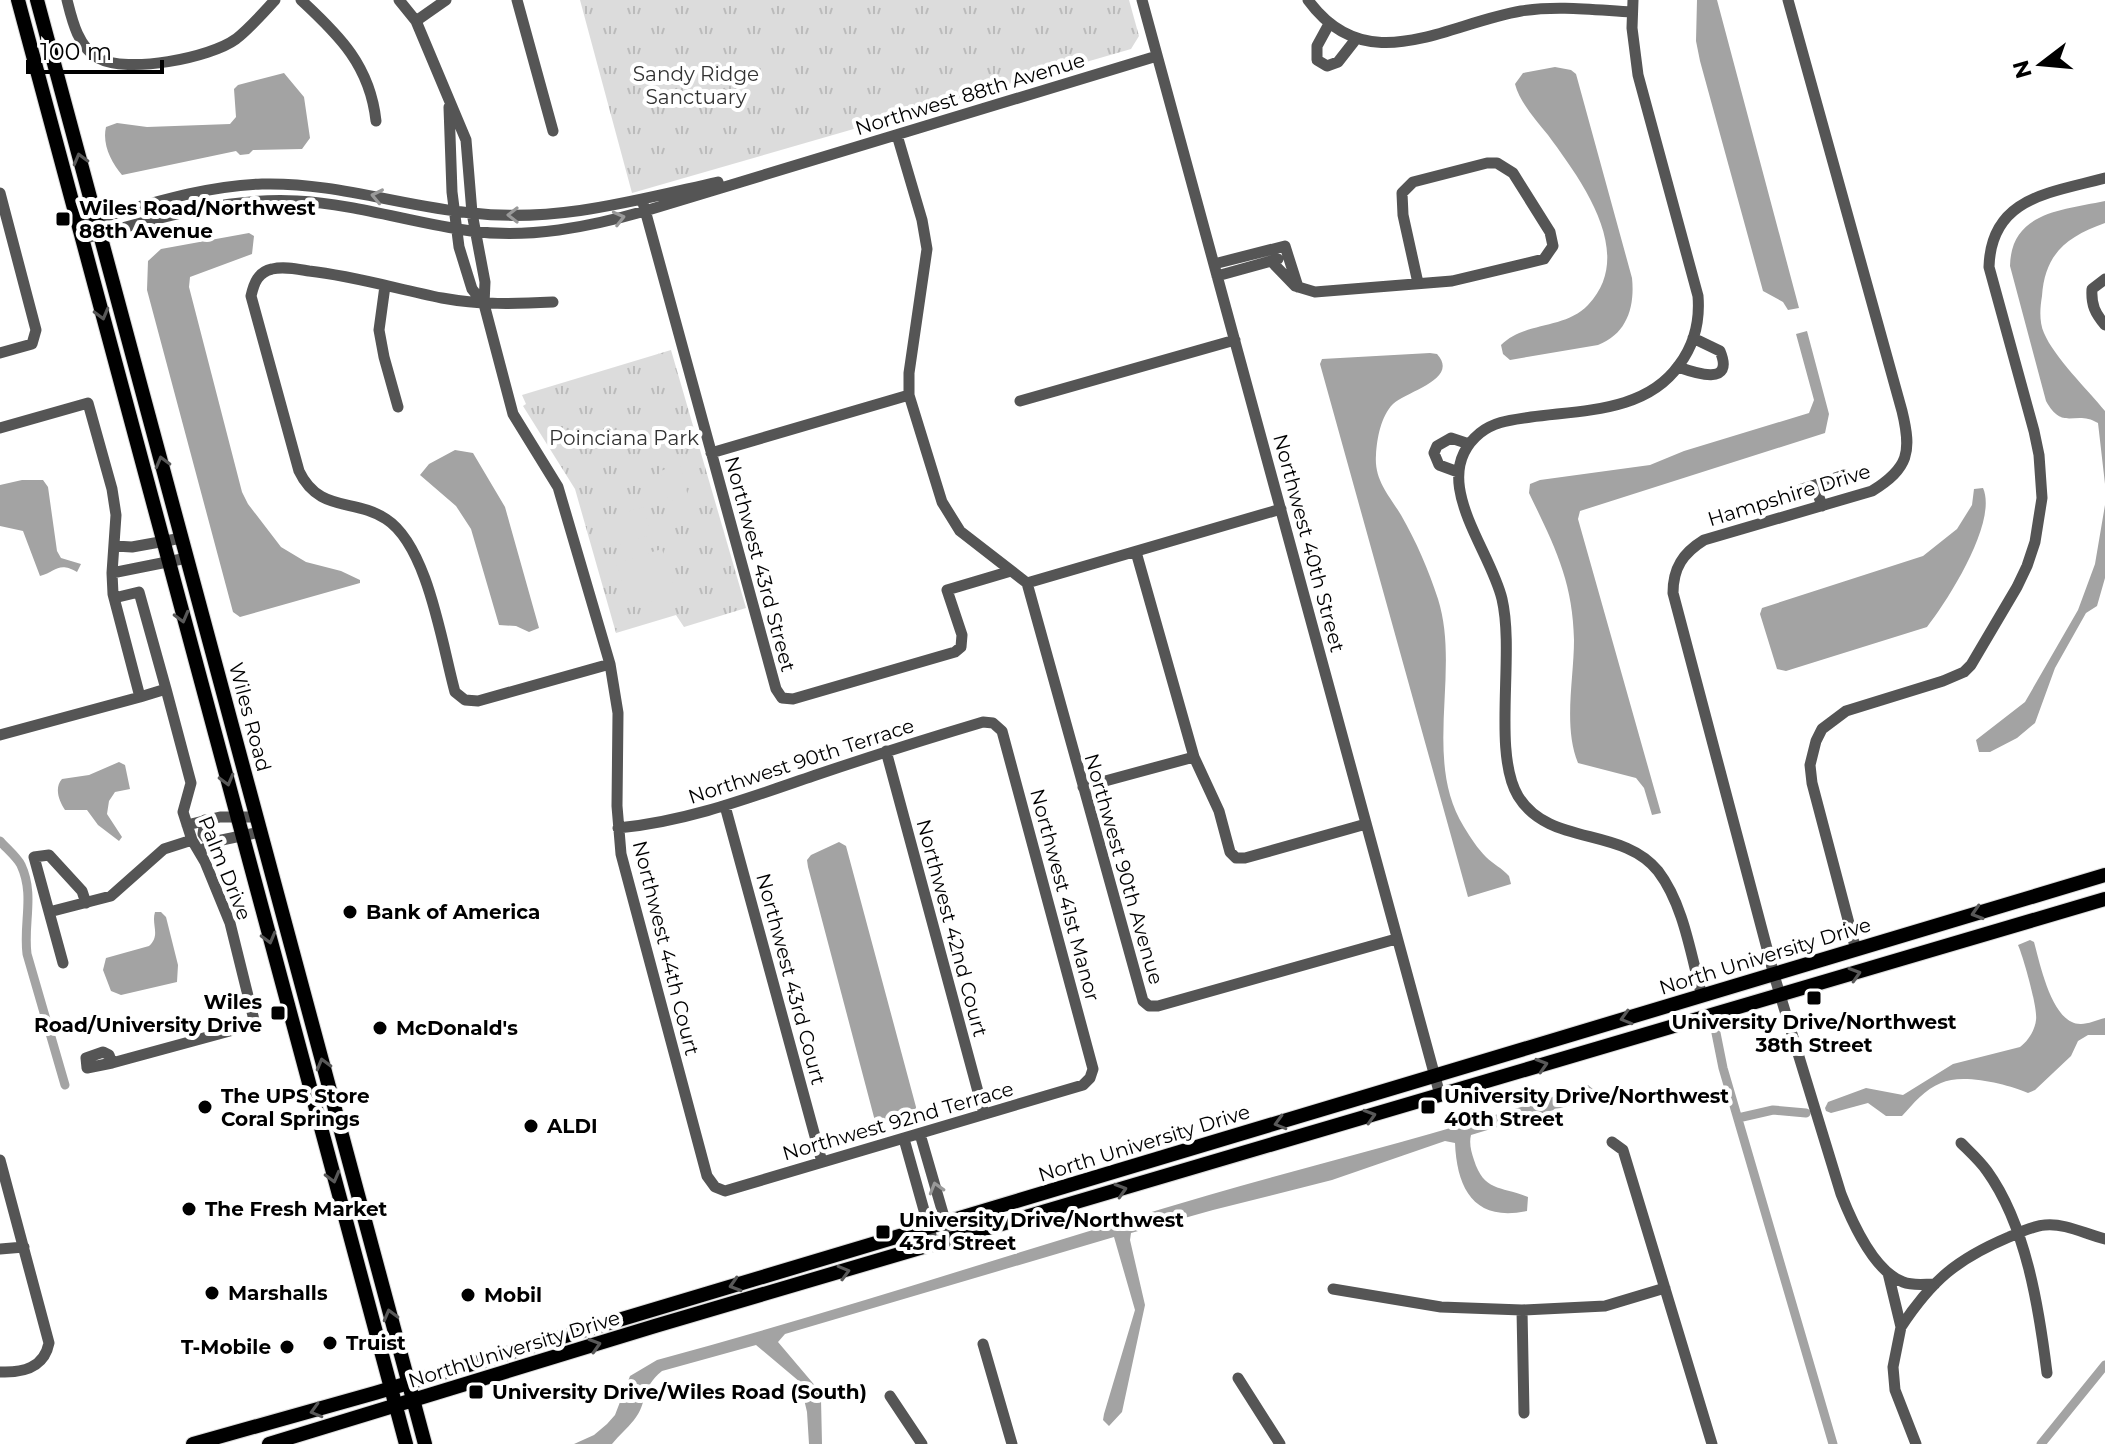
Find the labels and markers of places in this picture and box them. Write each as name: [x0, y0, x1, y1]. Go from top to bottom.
place label: Wiles Road/Northwest 88th Avenue: [79, 196, 316, 243]
marker: Wiles Road/Northwest 88th Avenue: [54, 210, 72, 228]
place label: Bank of America: [366, 900, 540, 924]
marker: Bank of America: [341, 903, 359, 921]
marker: University Drive/Northwest 38th Street: [1805, 989, 1823, 1007]
place label: Wiles Road/University Drive: [34, 990, 262, 1037]
marker: Wiles Road/University Drive: [269, 1004, 287, 1022]
place label: University Drive/Northwest 38th Street: [1671, 1010, 1957, 1057]
place label: McDonald's: [396, 1016, 518, 1040]
marker: McDonald's: [371, 1019, 389, 1037]
place label: The UPS Store Coral Springs: [221, 1084, 370, 1131]
place label: University Drive/Northwest 40th Street: [1444, 1084, 1729, 1131]
marker: The UPS Store Coral Springs: [196, 1098, 214, 1116]
marker: University Drive/Northwest 40th Street: [1419, 1098, 1437, 1116]
place label: ALDI: [546, 1114, 597, 1138]
marker: ALDI: [522, 1117, 540, 1135]
place label: The Fresh Market: [205, 1197, 388, 1221]
marker: The Fresh Market: [180, 1200, 198, 1218]
place label: University Drive/Northwest 43rd Street: [899, 1208, 1184, 1255]
marker: University Drive/Northwest 43rd Street: [874, 1223, 892, 1241]
place label: Marshalls: [228, 1281, 328, 1305]
place label: Mobil: [484, 1283, 542, 1307]
marker: Marshalls: [203, 1284, 221, 1302]
marker: Mobil: [459, 1286, 477, 1304]
place label: Truist: [346, 1331, 406, 1355]
marker: Truist: [321, 1334, 339, 1352]
place label: T-Mobile: [181, 1335, 271, 1359]
marker: T-Mobile: [278, 1338, 296, 1356]
place label: University Drive/Wiles Road (South): [492, 1380, 867, 1404]
marker: University Drive/Wiles Road (South): [467, 1383, 485, 1401]

